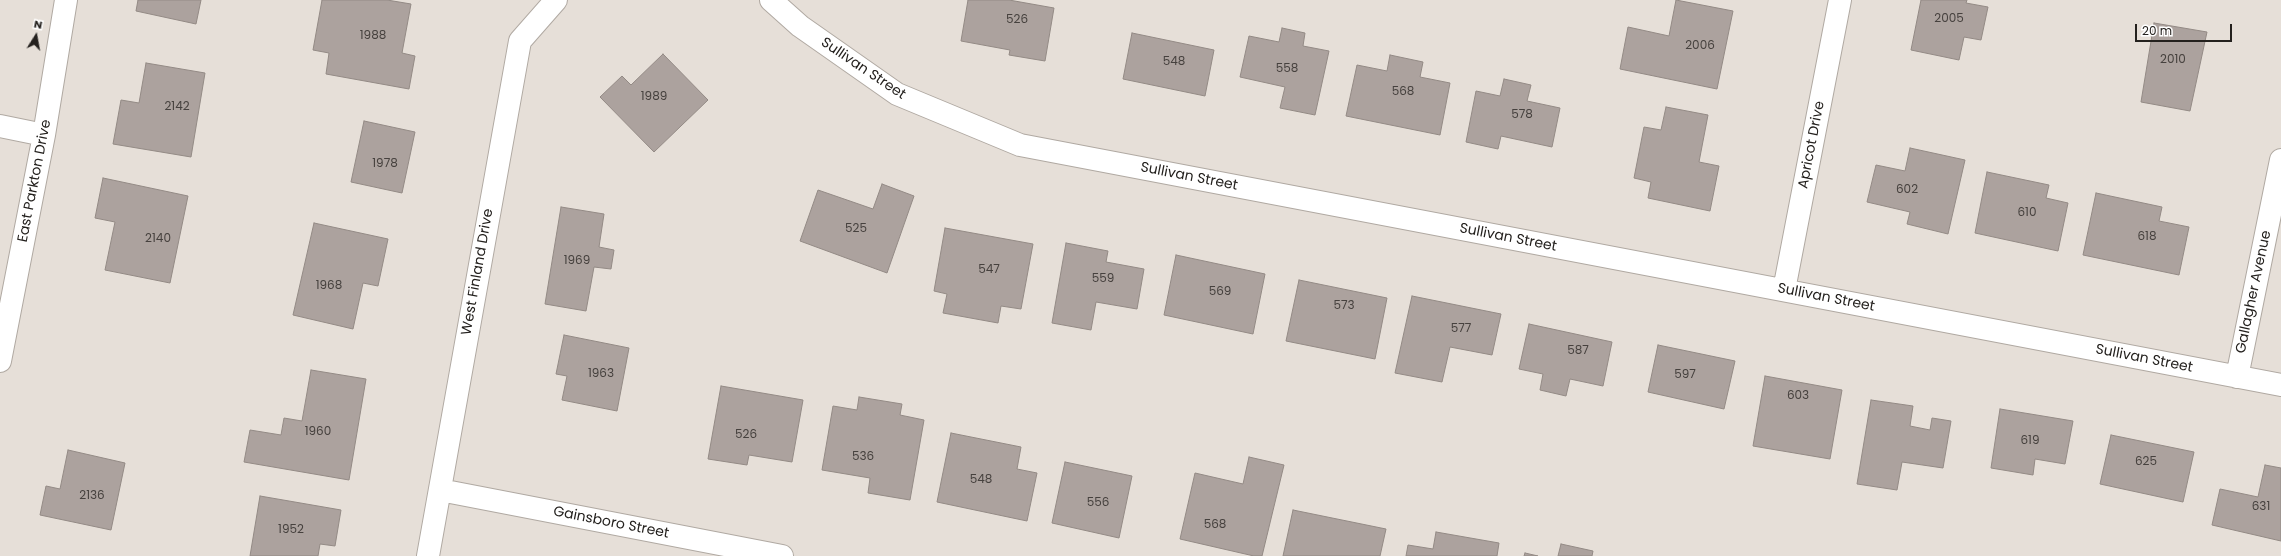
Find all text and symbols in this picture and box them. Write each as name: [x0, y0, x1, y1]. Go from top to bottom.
house number: 2005: [1934, 12, 1964, 26]
house number: 526: [1006, 13, 1028, 27]
north arrow: [16, 16, 56, 56]
text: N: [33, 16, 44, 33]
scale bar: [2137, 16, 2234, 42]
text: 20 m: [2142, 22, 2172, 39]
house number: 1988: [360, 29, 386, 43]
street label: Sullivan Street: [817, 34, 909, 104]
house number: 2006: [1685, 39, 1715, 53]
house number: 2010: [2160, 53, 2186, 67]
house number: 548: [1163, 55, 1185, 69]
house number: 558: [1276, 62, 1298, 76]
house number: 568: [1392, 85, 1414, 99]
house number: 1989: [641, 90, 667, 104]
house number: 2142: [164, 100, 190, 114]
street label: Apricot Drive: [1795, 100, 1829, 190]
house number: 578: [1511, 108, 1533, 122]
street label: East Parkton Drive: [15, 118, 55, 244]
house number: 1978: [372, 157, 398, 171]
street label: Sullivan Street: [1139, 159, 1239, 195]
house number: 602: [1896, 183, 1918, 197]
house number: 610: [2018, 206, 2036, 220]
street label: West Finland Drive: [459, 207, 497, 337]
street label: Sullivan Street: [1458, 220, 1558, 256]
house number: 525: [845, 222, 867, 236]
street label: Gallagher Avenue: [2233, 229, 2275, 355]
house number: 618: [2137, 230, 2157, 244]
house number: 2140: [145, 232, 171, 246]
house number: 1969: [564, 254, 590, 268]
house number: 547: [978, 263, 1000, 277]
house number: 559: [1092, 272, 1114, 286]
house number: 1968: [316, 279, 342, 293]
street label: Sullivan Street: [1776, 280, 1876, 316]
house number: 569: [1209, 285, 1231, 299]
house number: 573: [1333, 299, 1355, 313]
house number: 577: [1451, 322, 1471, 336]
street label: Sullivan Street: [2094, 341, 2194, 377]
house number: 587: [1567, 344, 1589, 358]
house number: 1963: [588, 367, 614, 381]
house number: 597: [1674, 368, 1696, 382]
house number: 603: [1787, 389, 1809, 403]
house number: 1960: [305, 425, 331, 439]
house number: 526: [735, 428, 757, 442]
house number: 619: [2020, 434, 2040, 448]
house number: 536: [852, 450, 874, 464]
house number: 625: [2135, 455, 2157, 469]
house number: 548: [970, 473, 992, 487]
house number: 2136: [79, 489, 105, 503]
house number: 556: [1087, 496, 1109, 510]
house number: 631: [2252, 500, 2270, 514]
street label: Gainsboro Street: [552, 504, 670, 542]
house number: 568: [1204, 518, 1226, 532]
house number: 1952: [278, 523, 304, 537]

